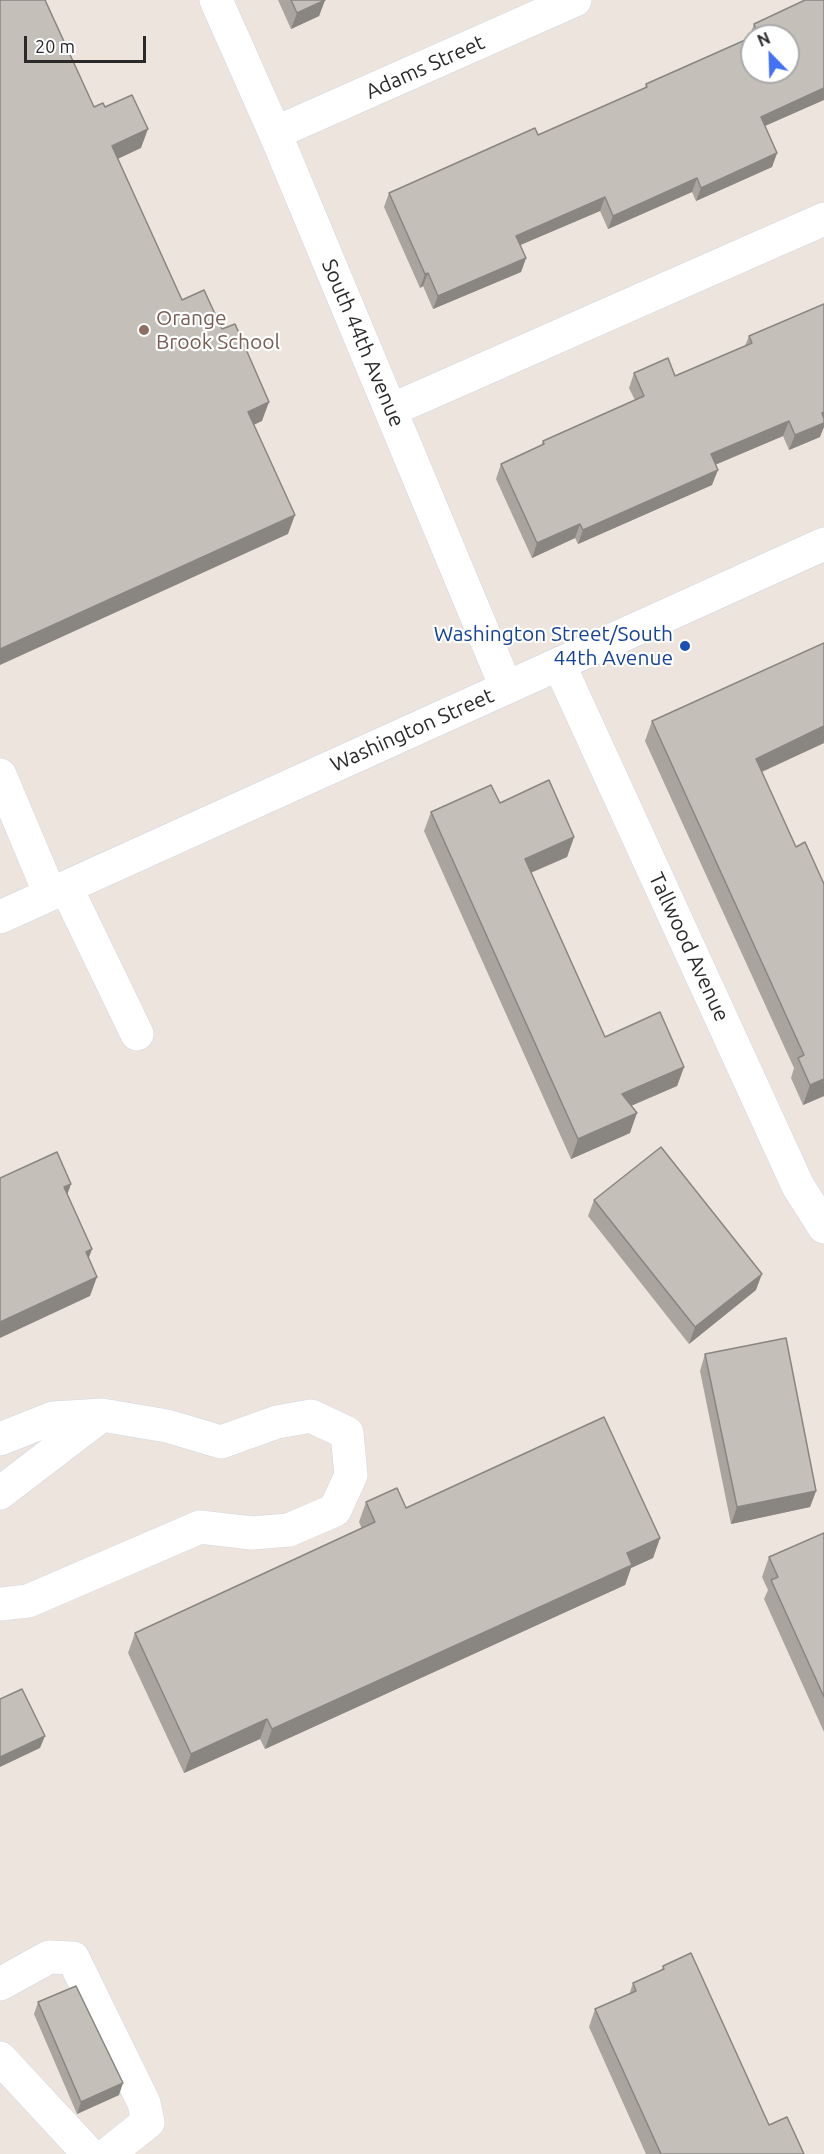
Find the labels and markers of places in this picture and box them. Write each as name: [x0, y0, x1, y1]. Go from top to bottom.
place label: Orange Brook School: [156, 305, 280, 355]
marker: Orange Brook School: [137, 323, 151, 337]
place label: Washington Street/South 44th Avenue: [434, 621, 673, 671]
marker: Washington Street/South 44th Avenue: [678, 639, 692, 653]

